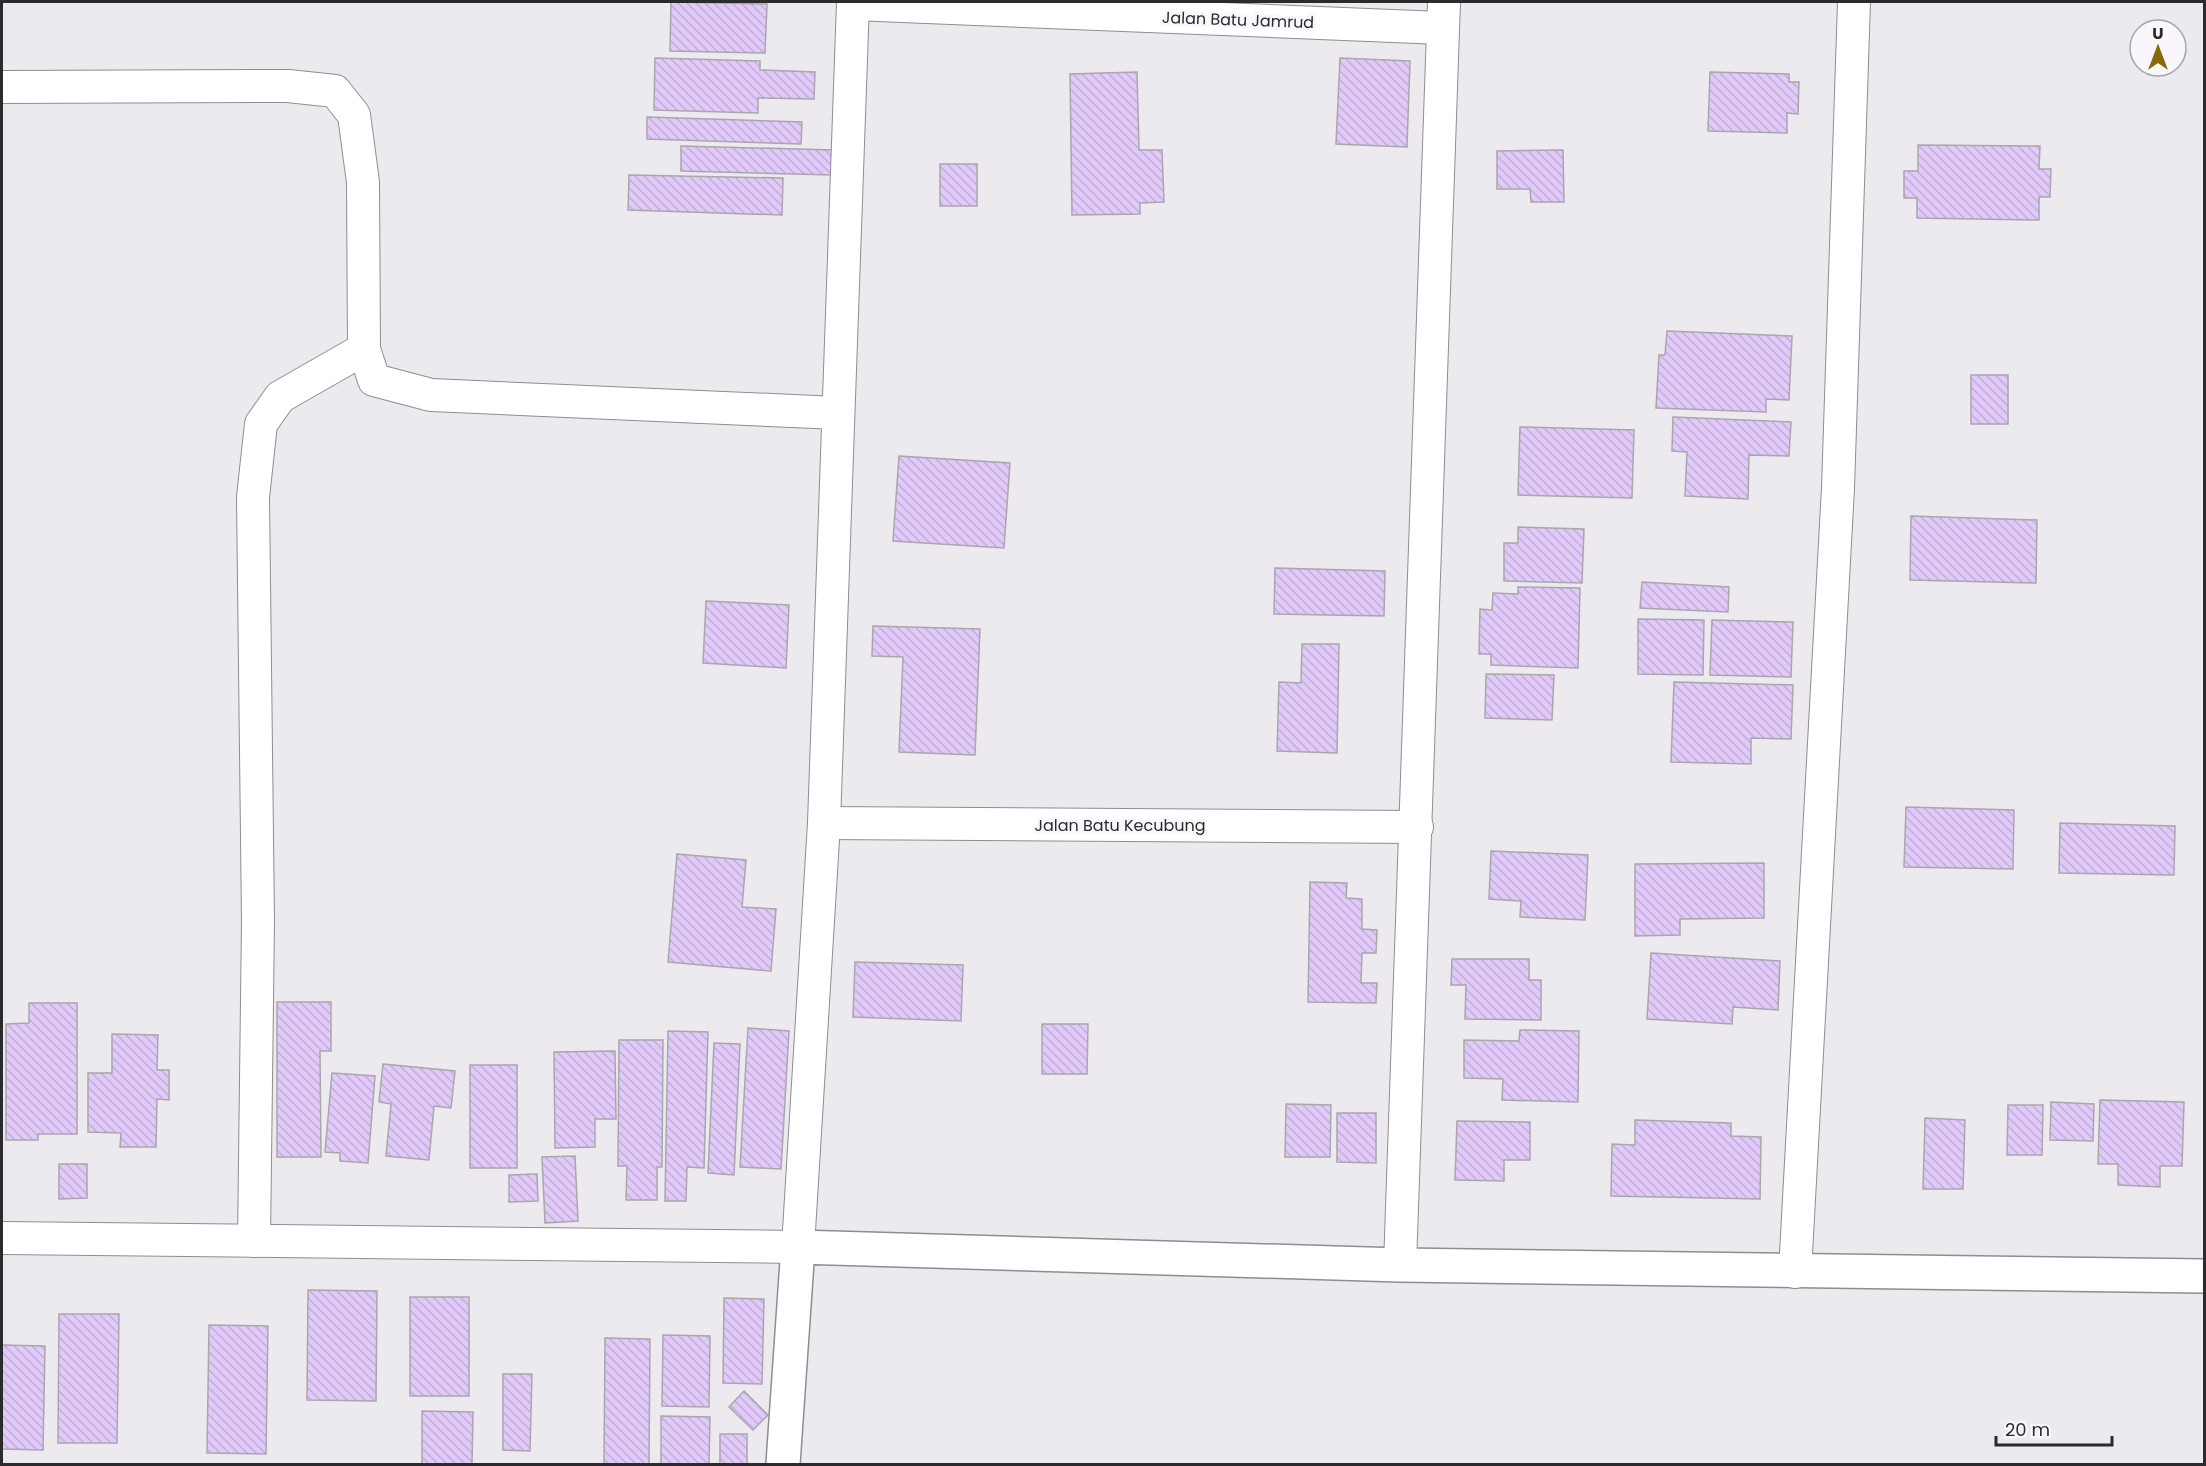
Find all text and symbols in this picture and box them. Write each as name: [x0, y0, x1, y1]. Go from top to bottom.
street label: Jalan Batu Jamrud: [1161, 6, 1315, 34]
north arrow: [2128, 18, 2188, 78]
text: U: [2152, 22, 2164, 45]
street label: Jalan Batu Kecubung: [1034, 814, 1206, 837]
scale bar: [1996, 1409, 2112, 1447]
text: 20 m: [2005, 1417, 2050, 1442]

